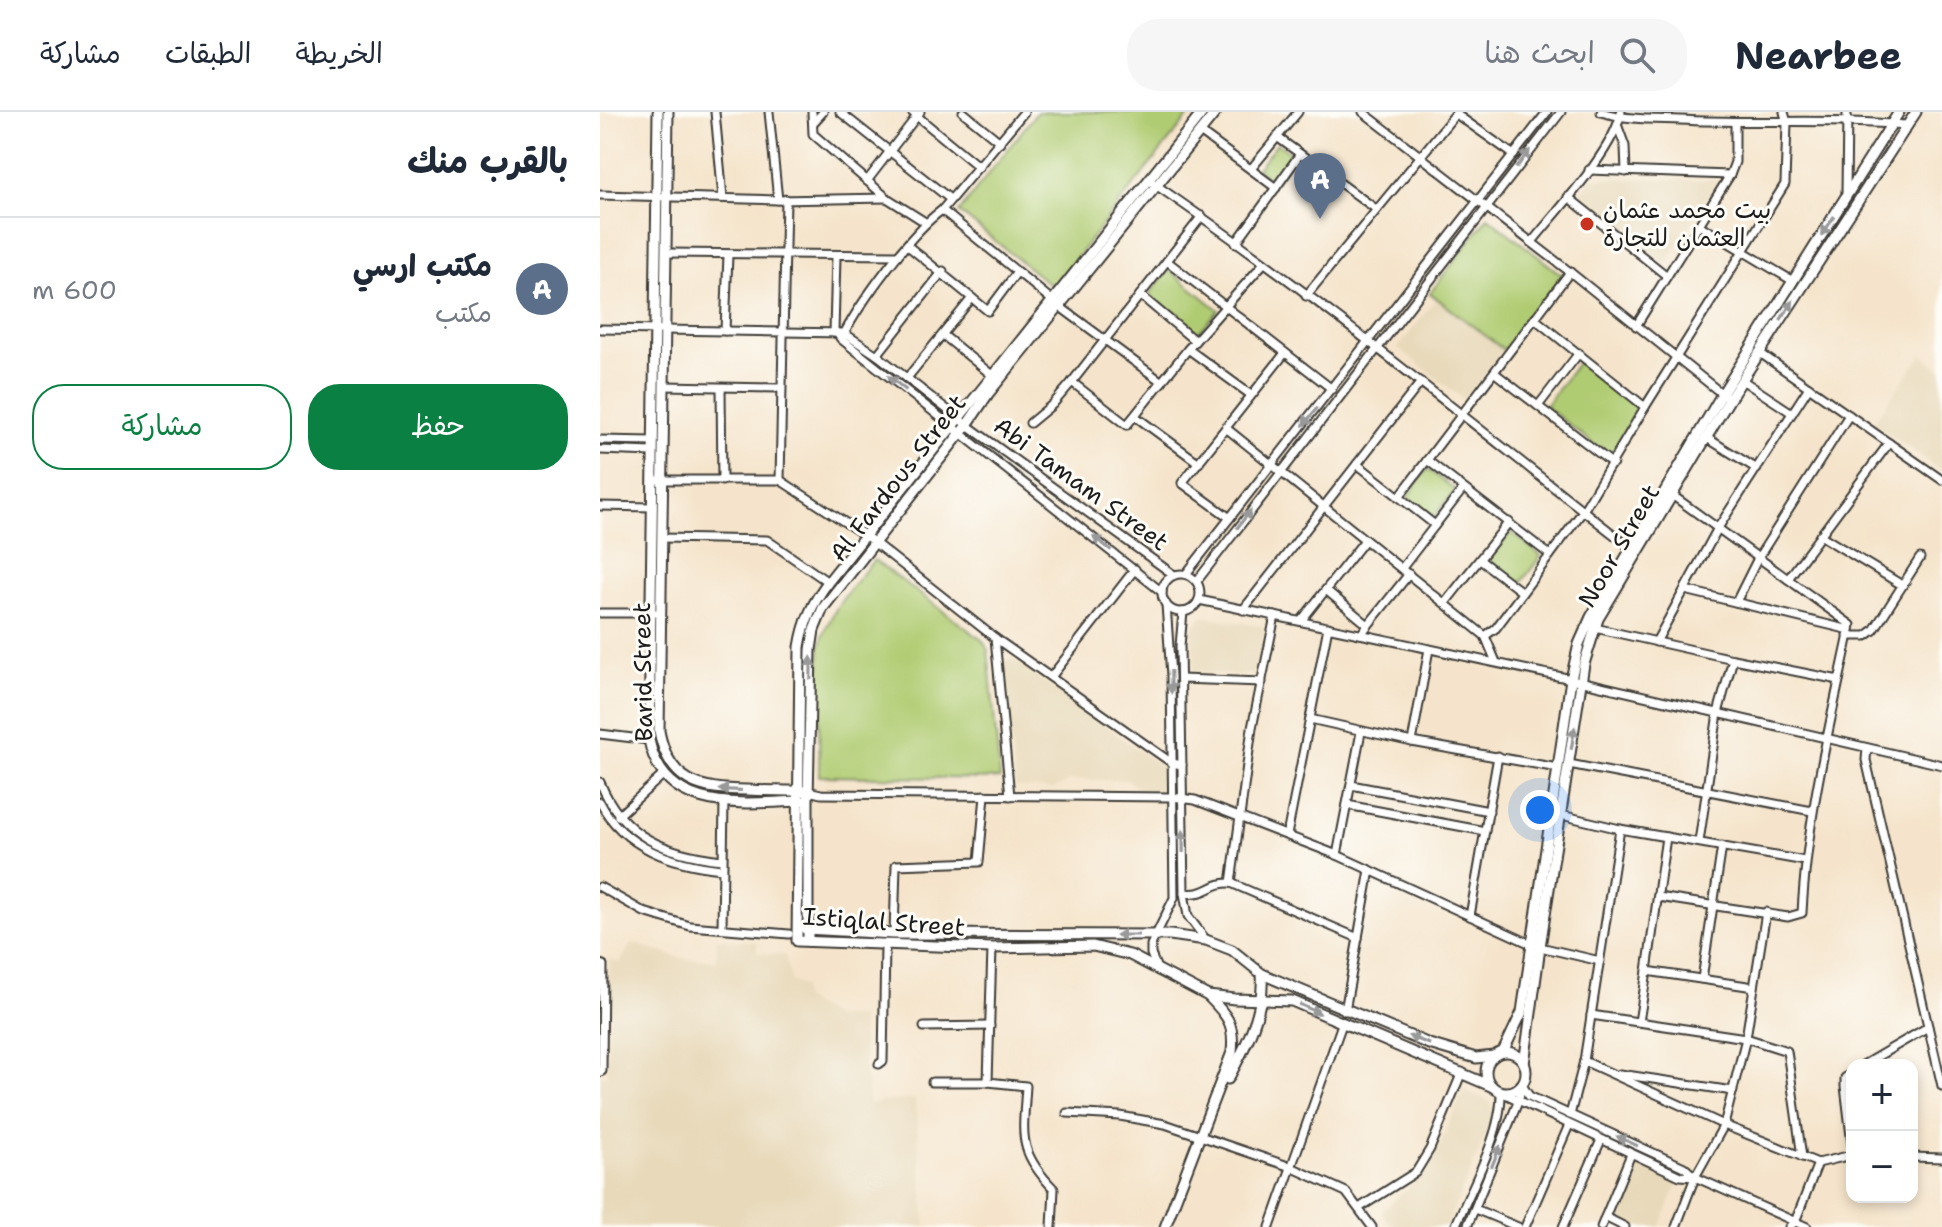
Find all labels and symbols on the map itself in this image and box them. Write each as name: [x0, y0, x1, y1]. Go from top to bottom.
one-way arrow: [1515, 148, 1531, 169]
pin: A: [1294, 153, 1346, 219]
place label: بيت محمد عثمان العثمان للتجارة: [1603, 194, 1771, 254]
marker: بيت محمد عثمان العثمان للتجارة: [1578, 215, 1596, 233]
one-way arrow: [1820, 215, 1835, 236]
one-way arrow: [1780, 299, 1794, 321]
one-way arrow: [887, 375, 907, 391]
street label: Al Fardous Street: [823, 388, 973, 568]
one-way arrow: [1302, 407, 1319, 427]
street label: Abi Tamam Street: [987, 410, 1175, 558]
street label: Noor Street: [1571, 479, 1667, 613]
one-way arrow: [1235, 509, 1251, 529]
one-way arrow: [1092, 535, 1112, 552]
street label: Barid Street: [626, 602, 660, 742]
one-way arrow: [805, 655, 817, 680]
one-way arrow: [1165, 670, 1177, 695]
one-way arrow: [1567, 725, 1580, 750]
one-way arrow: [717, 783, 742, 796]
your location: [1520, 790, 1560, 830]
one-way arrow: [1177, 828, 1189, 853]
street label: Istiqlal Street: [802, 900, 966, 944]
one-way arrow: [1114, 929, 1139, 941]
one-way arrow: [1298, 1002, 1321, 1016]
one-way arrow: [1407, 1033, 1431, 1046]
one-way arrow: [1615, 1134, 1638, 1148]
one-way arrow: [1490, 1144, 1503, 1168]

